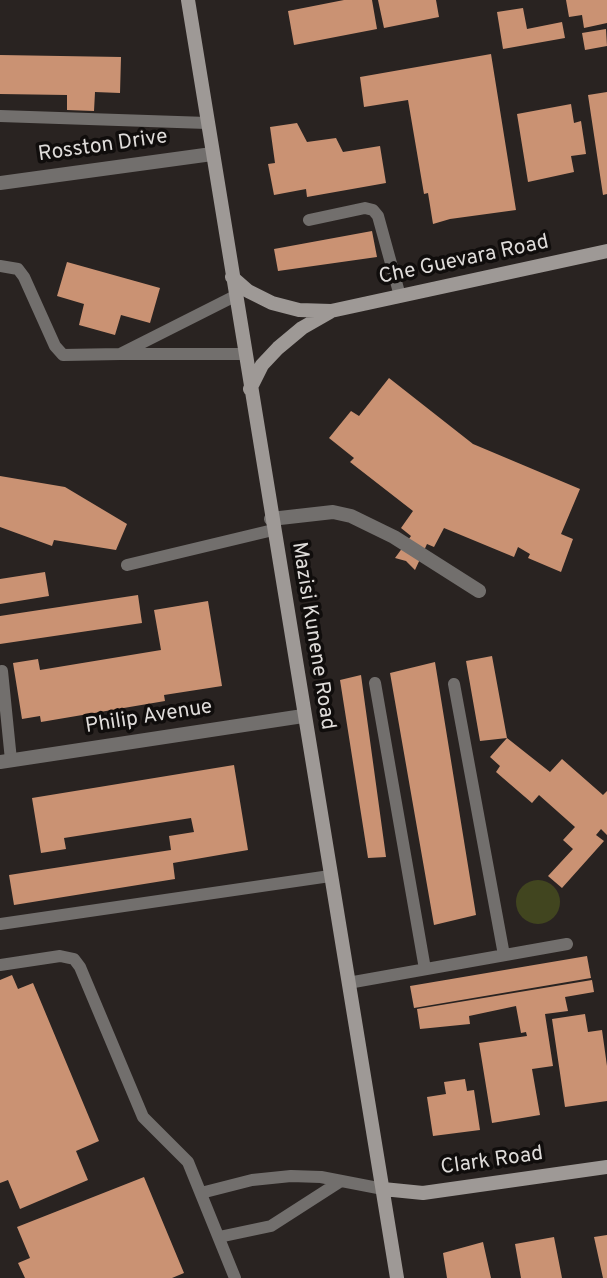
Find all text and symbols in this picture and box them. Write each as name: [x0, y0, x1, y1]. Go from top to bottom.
street label: Rosston Drive: [37, 125, 169, 169]
street label: Che Guevara Road: [377, 231, 551, 291]
street label: Mazisi Kunene Road: [285, 540, 339, 732]
street label: Philip Avenue: [84, 696, 214, 740]
street label: Clark Road: [439, 1142, 545, 1182]

